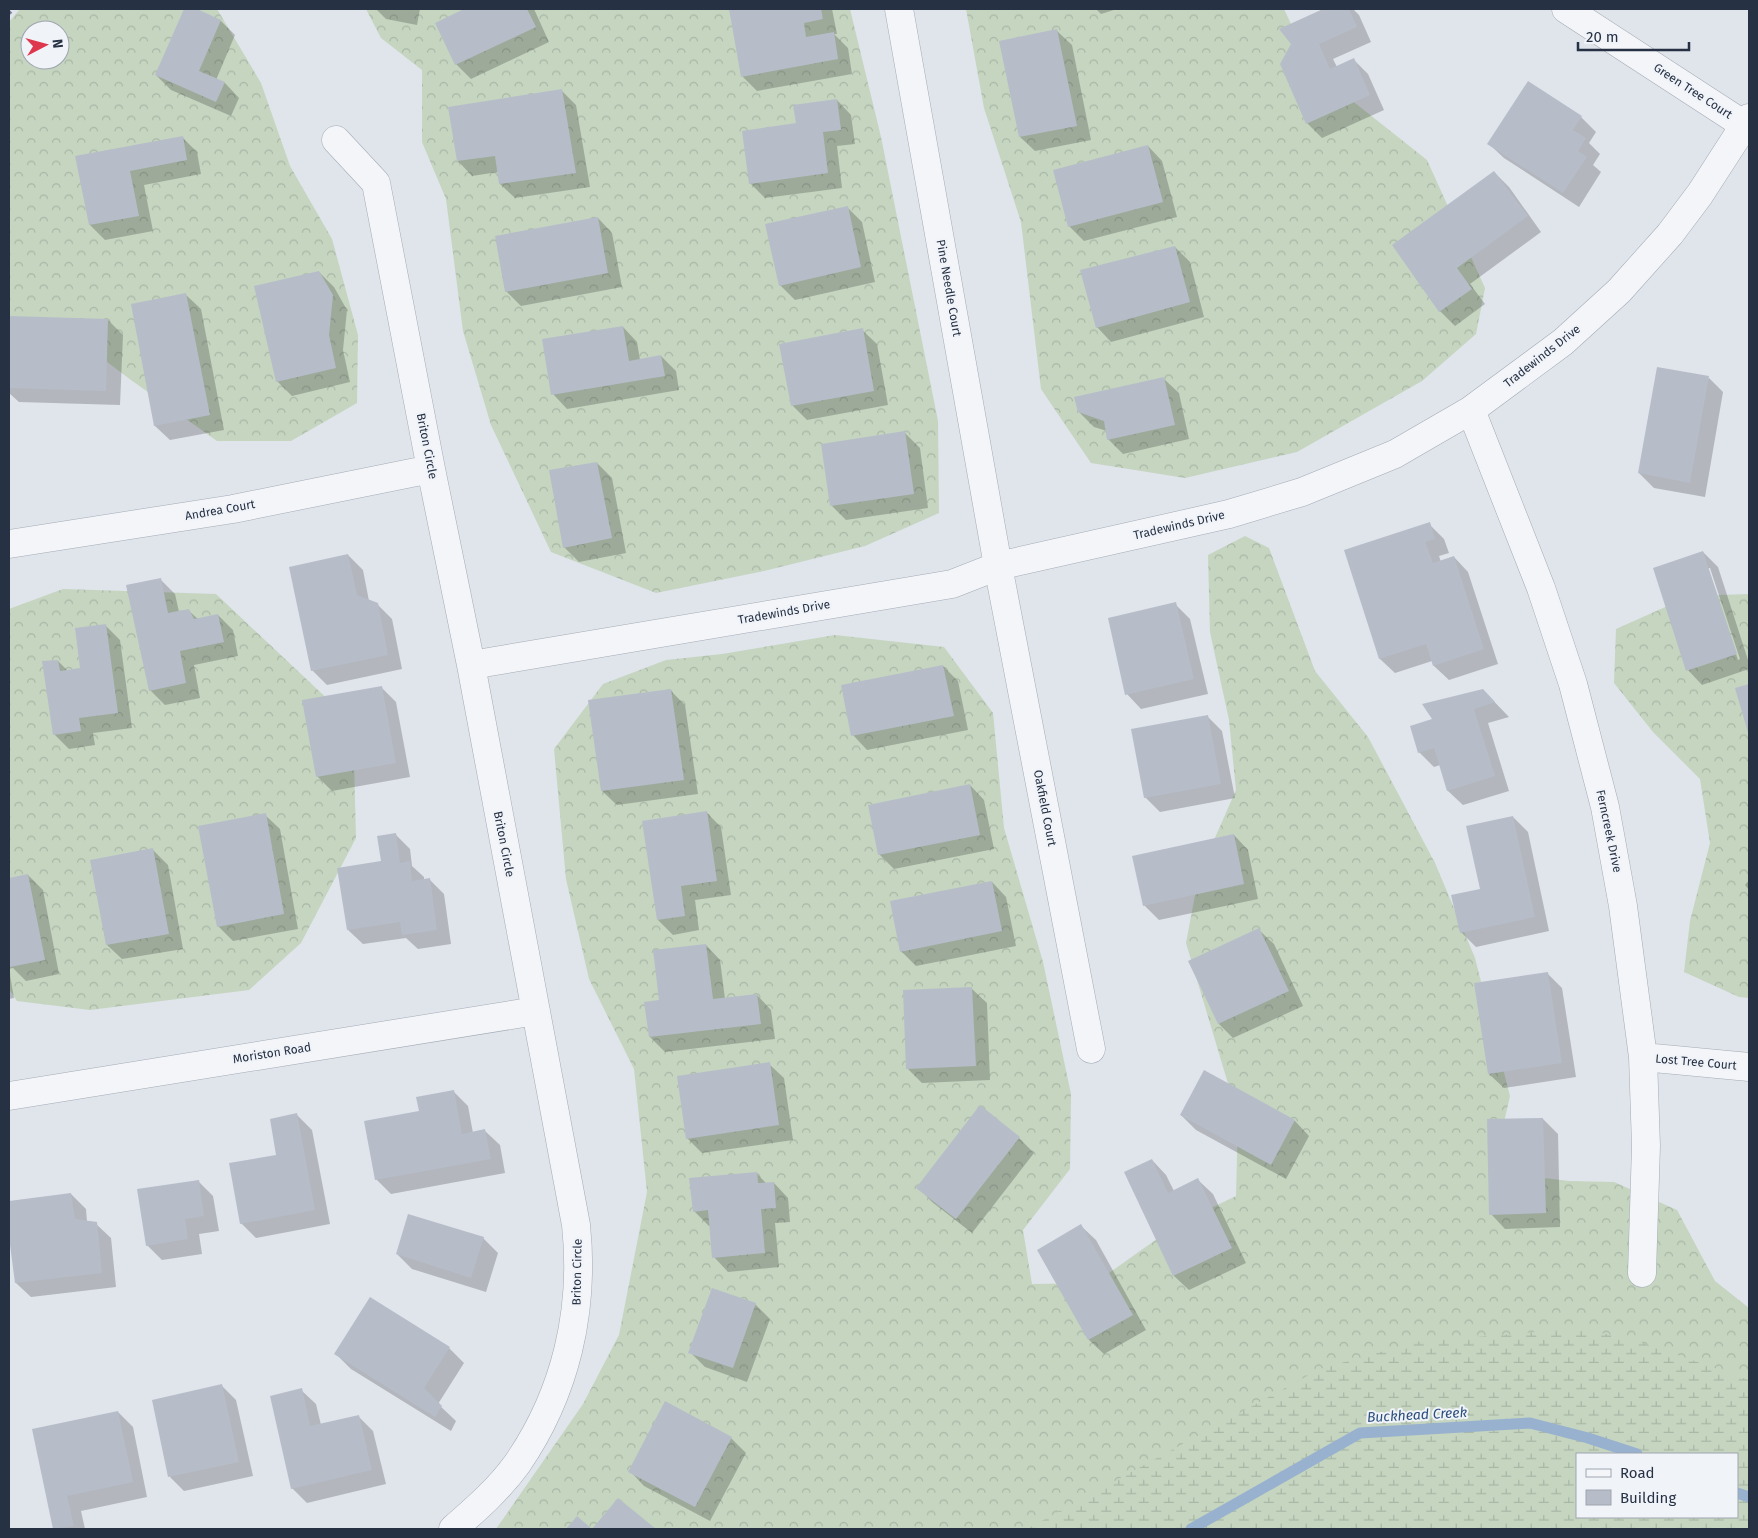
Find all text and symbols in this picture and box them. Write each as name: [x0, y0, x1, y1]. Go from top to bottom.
north arrow: [20, 20, 70, 70]
scale bar: [1578, 20, 1689, 52]
text: 20 m: [1586, 28, 1619, 46]
text: N: [48, 38, 66, 49]
street label: Green Tree Court: [1651, 60, 1736, 122]
street label: Pine Needle Court: [934, 238, 965, 338]
street label: Tradewinds Drive: [1501, 322, 1583, 390]
street label: Briton Circle: [414, 412, 440, 480]
street label: Andrea Court: [184, 497, 257, 523]
street label: Tradewinds Drive: [1132, 508, 1226, 542]
street label: Tradewinds Drive: [737, 597, 831, 627]
street label: Oakfield Court: [1031, 769, 1059, 848]
street label: Ferncreek Drive: [1593, 788, 1625, 874]
street label: Briton Circle: [491, 810, 517, 878]
street label: Moriston Road: [232, 1040, 312, 1066]
street label: Lost Tree Court: [1655, 1051, 1738, 1073]
street label: Briton Circle: [569, 1238, 585, 1306]
water label: Buckhead Creek: [1366, 1404, 1468, 1426]
legend: [1576, 1453, 1738, 1518]
text: Road: [1620, 1464, 1655, 1482]
text: Building: [1620, 1489, 1676, 1507]

